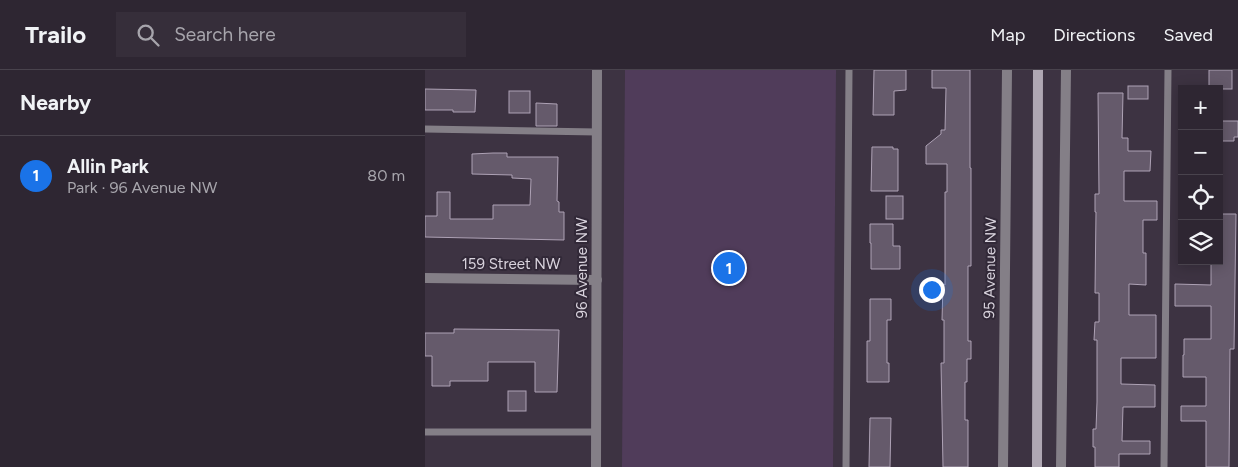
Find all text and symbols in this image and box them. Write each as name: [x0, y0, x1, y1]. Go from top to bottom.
search box: [116, 12, 466, 57]
text: Trailo: [25, 20, 86, 49]
icon: search: [134, 21, 162, 49]
text: Search here: [174, 23, 276, 46]
text: Map: [990, 24, 1025, 46]
text: Directions: [1053, 24, 1135, 46]
text: Saved: [1163, 24, 1213, 46]
map controls: [1178, 85, 1223, 265]
button: +: [1178, 85, 1223, 130]
text: Nearby: [20, 90, 91, 115]
button: −: [1178, 130, 1223, 175]
text: Allin Park: [67, 155, 149, 178]
text: 1: [33, 166, 39, 185]
text: 80 m: [367, 166, 405, 185]
button: locate: [1178, 175, 1223, 220]
text: Park · 96 Avenue NW: [67, 178, 217, 197]
street label: 96 Avenue NW: [573, 217, 591, 319]
street label: 95 Avenue NW: [980, 217, 1000, 319]
button: layers: [1178, 220, 1223, 265]
pin: 1: [713, 249, 745, 287]
street label: 159 Street NW: [462, 255, 561, 273]
your location: [919, 277, 945, 303]

